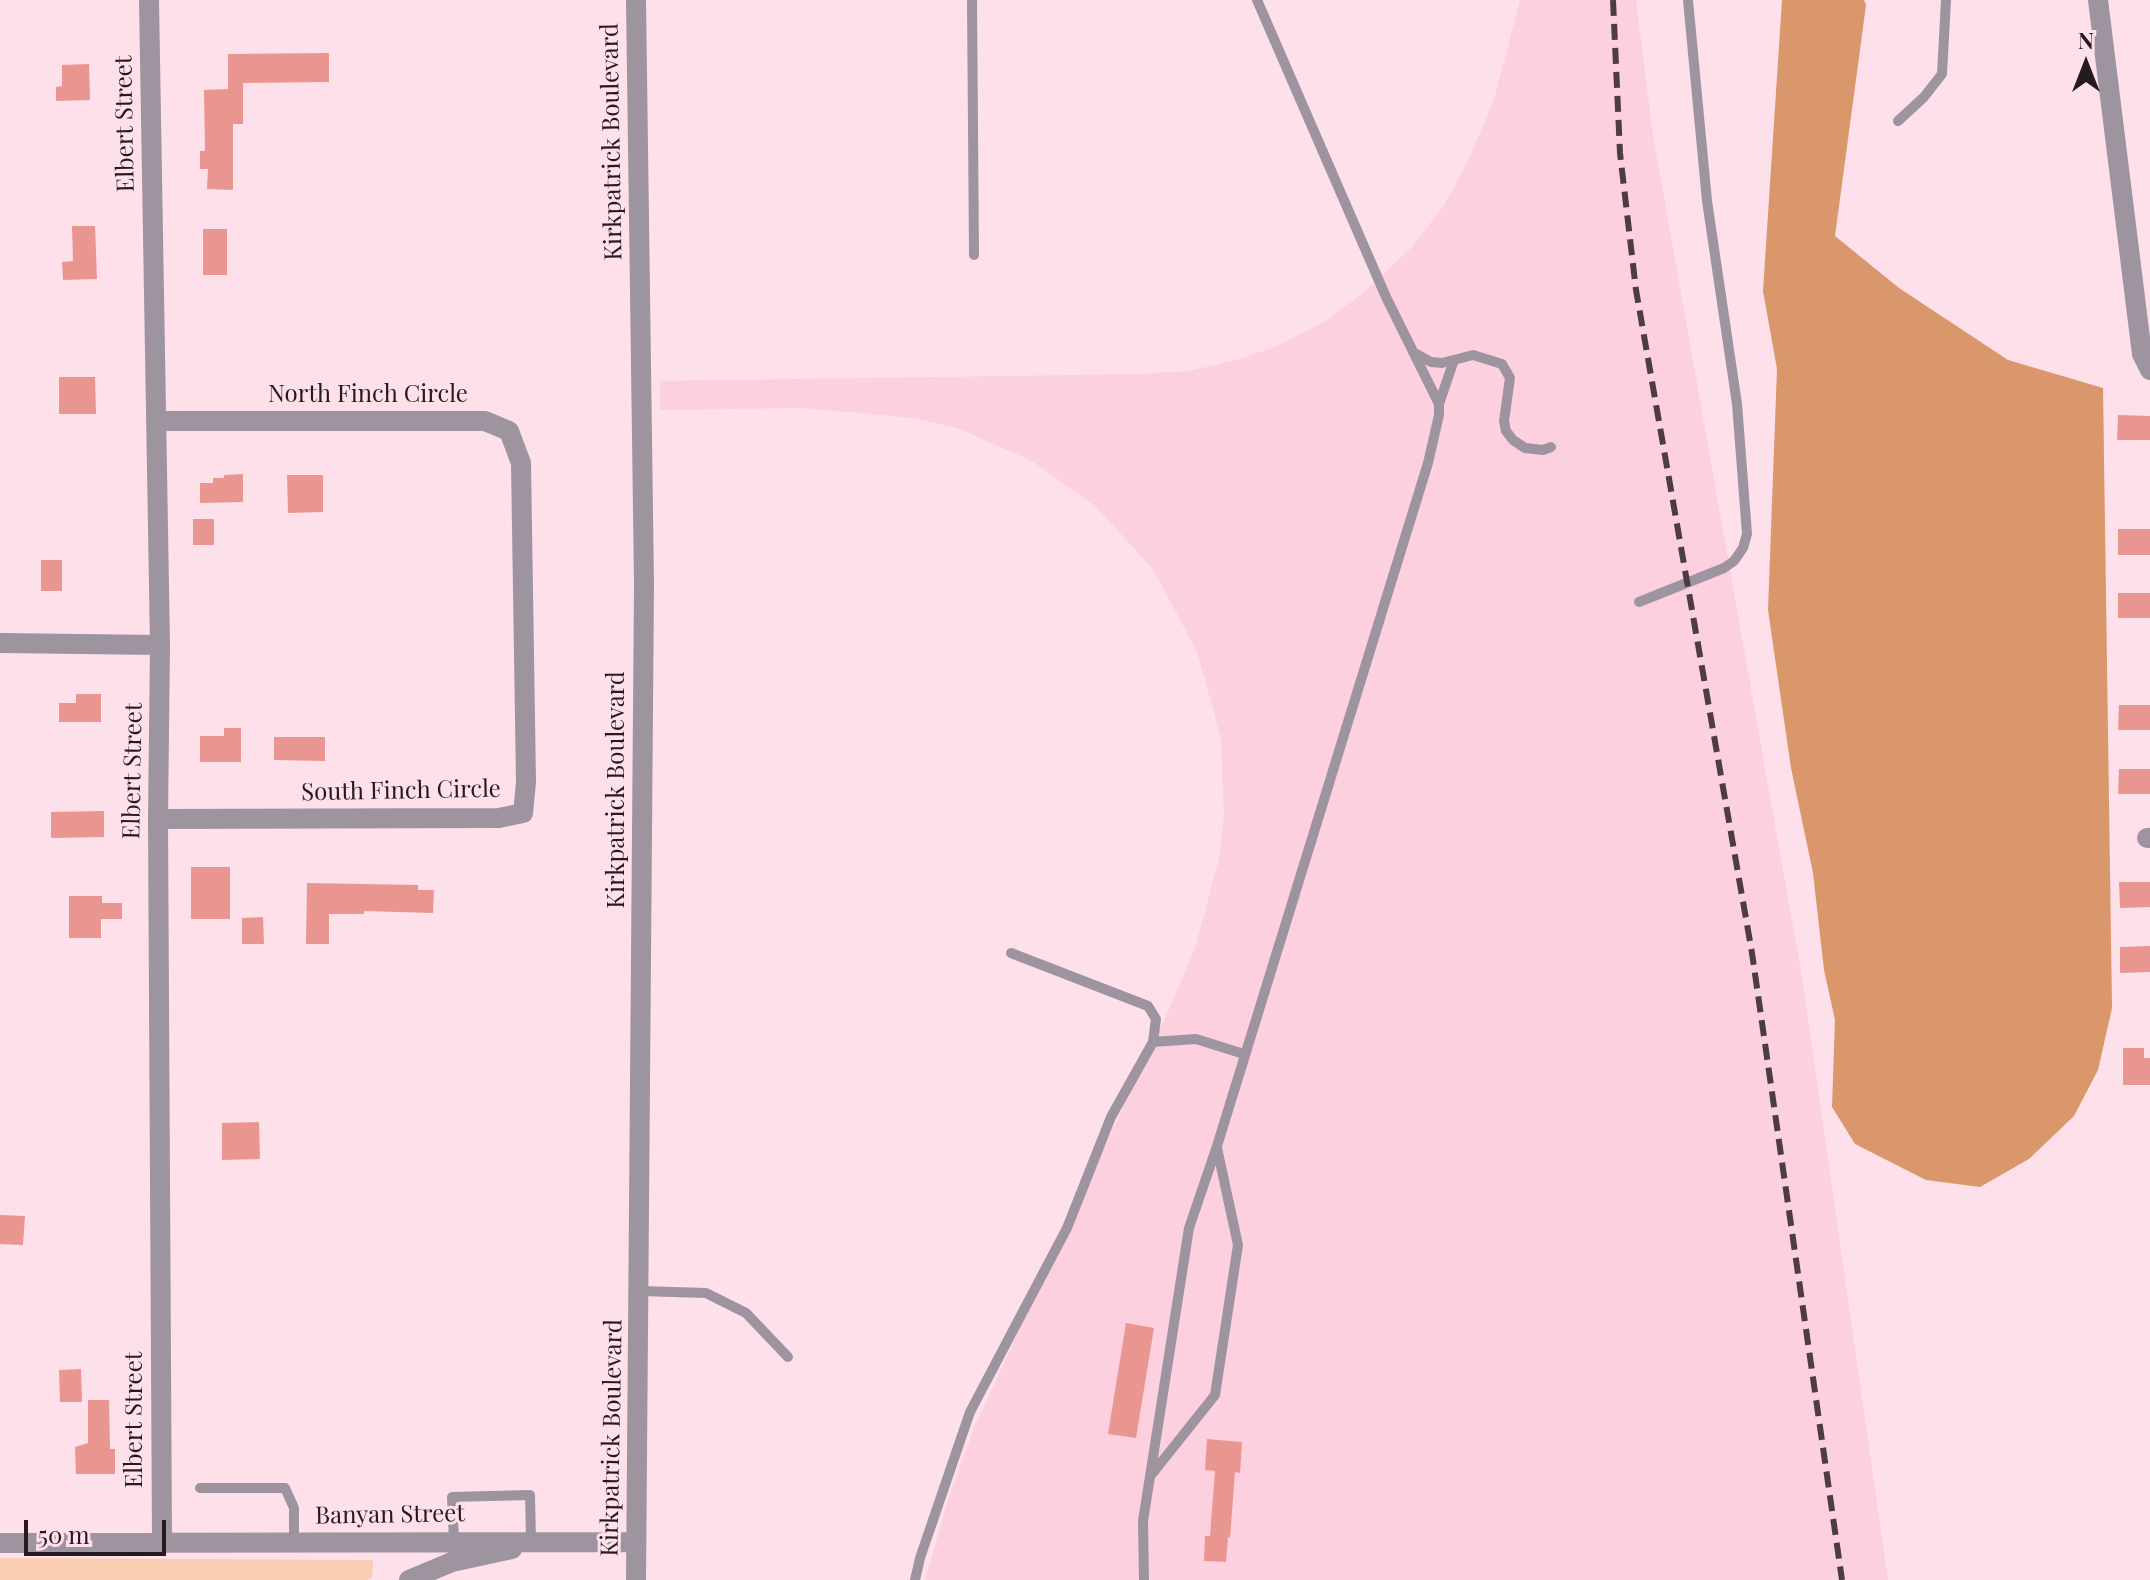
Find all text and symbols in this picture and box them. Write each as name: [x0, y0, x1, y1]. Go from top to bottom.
street label: Kirkpatrick Boulevard: [596, 23, 628, 261]
north arrow: [2046, 24, 2126, 104]
text: N: [2078, 25, 2094, 55]
street label: Elbert Street: [109, 55, 141, 193]
street label: North Finch Circle: [268, 381, 468, 409]
street label: Kirkpatrick Boulevard: [603, 671, 631, 909]
street label: Elbert Street: [117, 702, 149, 840]
street label: South Finch Circle: [301, 775, 501, 807]
street label: Kirkpatrick Boulevard: [596, 1319, 628, 1557]
street label: Elbert Street: [121, 1352, 149, 1488]
street label: Banyan Street: [315, 1499, 465, 1531]
scale bar: [28, 1504, 170, 1554]
text: 50 m: [38, 1518, 90, 1550]

